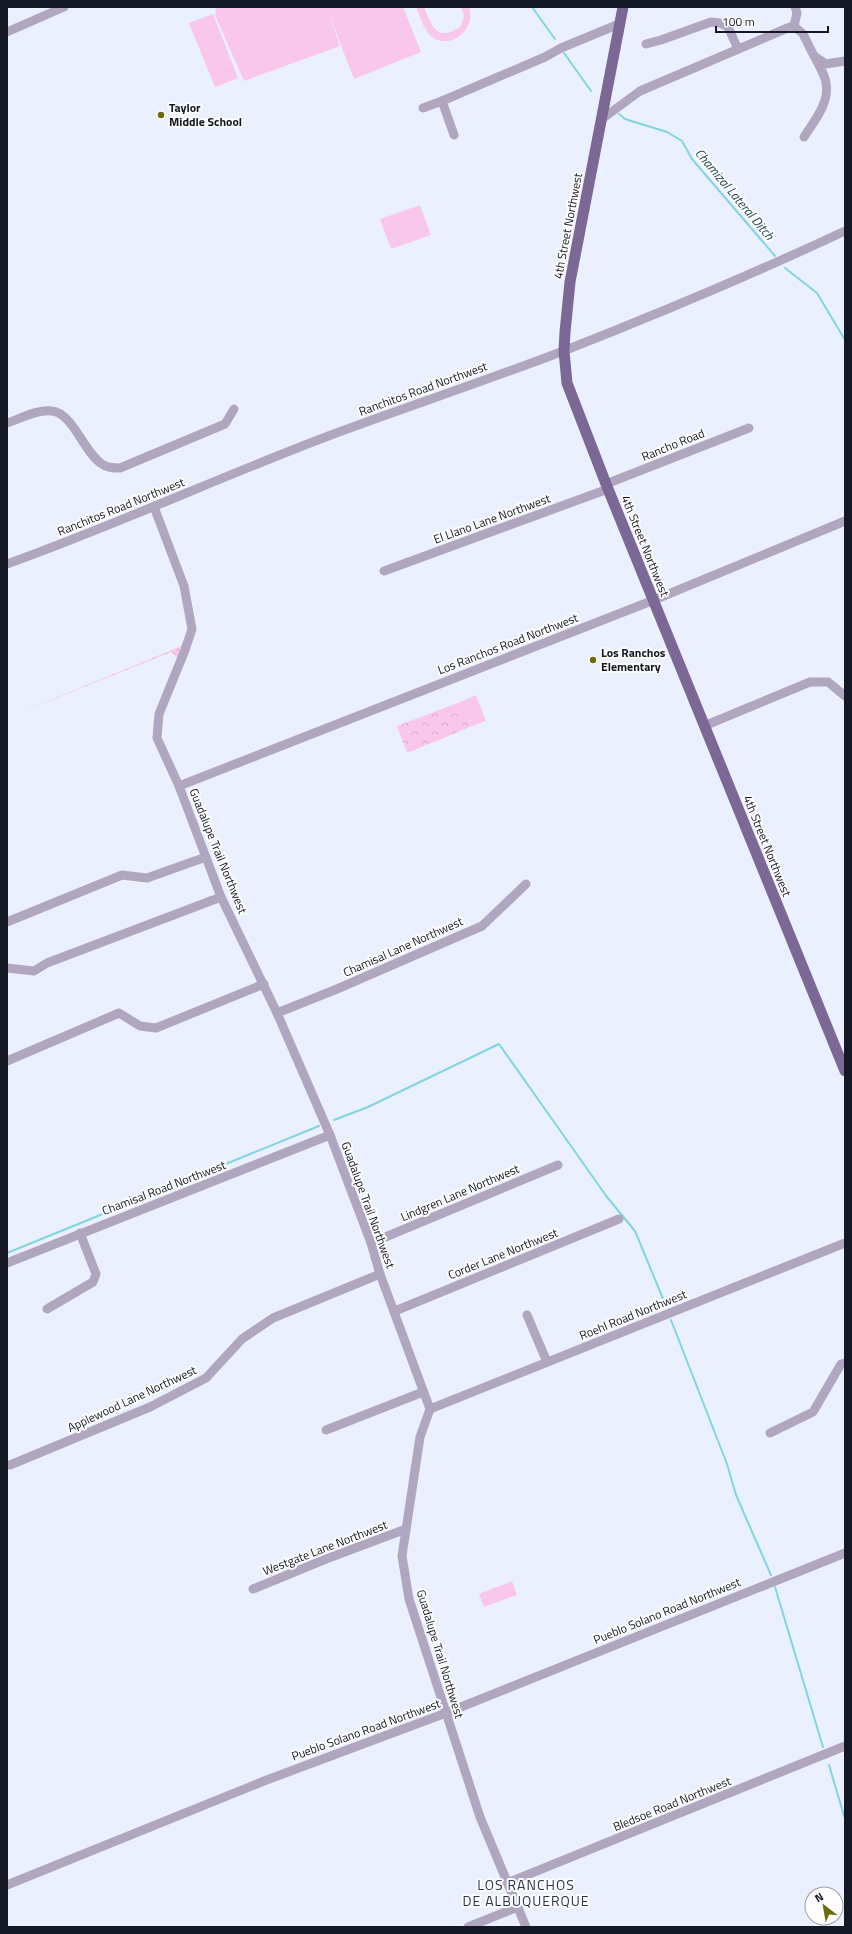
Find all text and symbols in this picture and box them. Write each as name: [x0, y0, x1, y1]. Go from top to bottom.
scale bar: [716, 8, 828, 34]
text: 100 m: [722, 12, 755, 31]
place label: Taylor Middle School: [169, 98, 242, 131]
marker: Taylor Middle School: [156, 110, 166, 120]
water label: Chamizal Lateral Ditch: [691, 144, 780, 245]
street label: 4th Street Northwest: [548, 170, 587, 281]
street label: Ranchitos Road Northwest: [356, 356, 491, 421]
street label: Rancho Road: [638, 423, 707, 466]
street label: Ranchitos Road Northwest: [54, 472, 188, 541]
street label: El Llano Lane Northwest: [431, 488, 554, 548]
street label: 4th Street Northwest: [616, 492, 675, 600]
street label: Los Ranchos Road Northwest: [435, 608, 582, 679]
place label: Los Ranchos Elementary: [601, 643, 666, 676]
marker: Los Ranchos Elementary: [588, 655, 598, 665]
street label: Guadalupe Trail Northwest: [185, 785, 253, 917]
street label: 4th Street Northwest: [738, 792, 797, 900]
street label: Chamisal Lane Northwest: [340, 911, 467, 982]
street label: Guadalupe Trail Northwest: [337, 1139, 401, 1272]
street label: Chamisal Road Northwest: [99, 1155, 229, 1220]
street label: Lindgren Lane Northwest: [397, 1159, 523, 1226]
street label: Corder Lane Northwest: [445, 1223, 561, 1284]
street label: Roehl Road Northwest: [576, 1284, 690, 1345]
street label: Applewood Lane Northwest: [64, 1360, 200, 1437]
street label: Westgate Lane Northwest: [260, 1515, 391, 1580]
street label: Pueblo Solano Road Northwest: [590, 1572, 744, 1649]
street label: Guadalupe Trail Northwest: [412, 1587, 469, 1721]
street label: Pueblo Solano Road Northwest: [289, 1693, 444, 1765]
street label: Bledsoe Road Northwest: [610, 1771, 734, 1836]
district label: LOS RANCHOS DE ALBUQUERQUE: [462, 1874, 590, 1911]
north arrow: [804, 1886, 844, 1926]
text: N: [811, 1889, 826, 1906]

